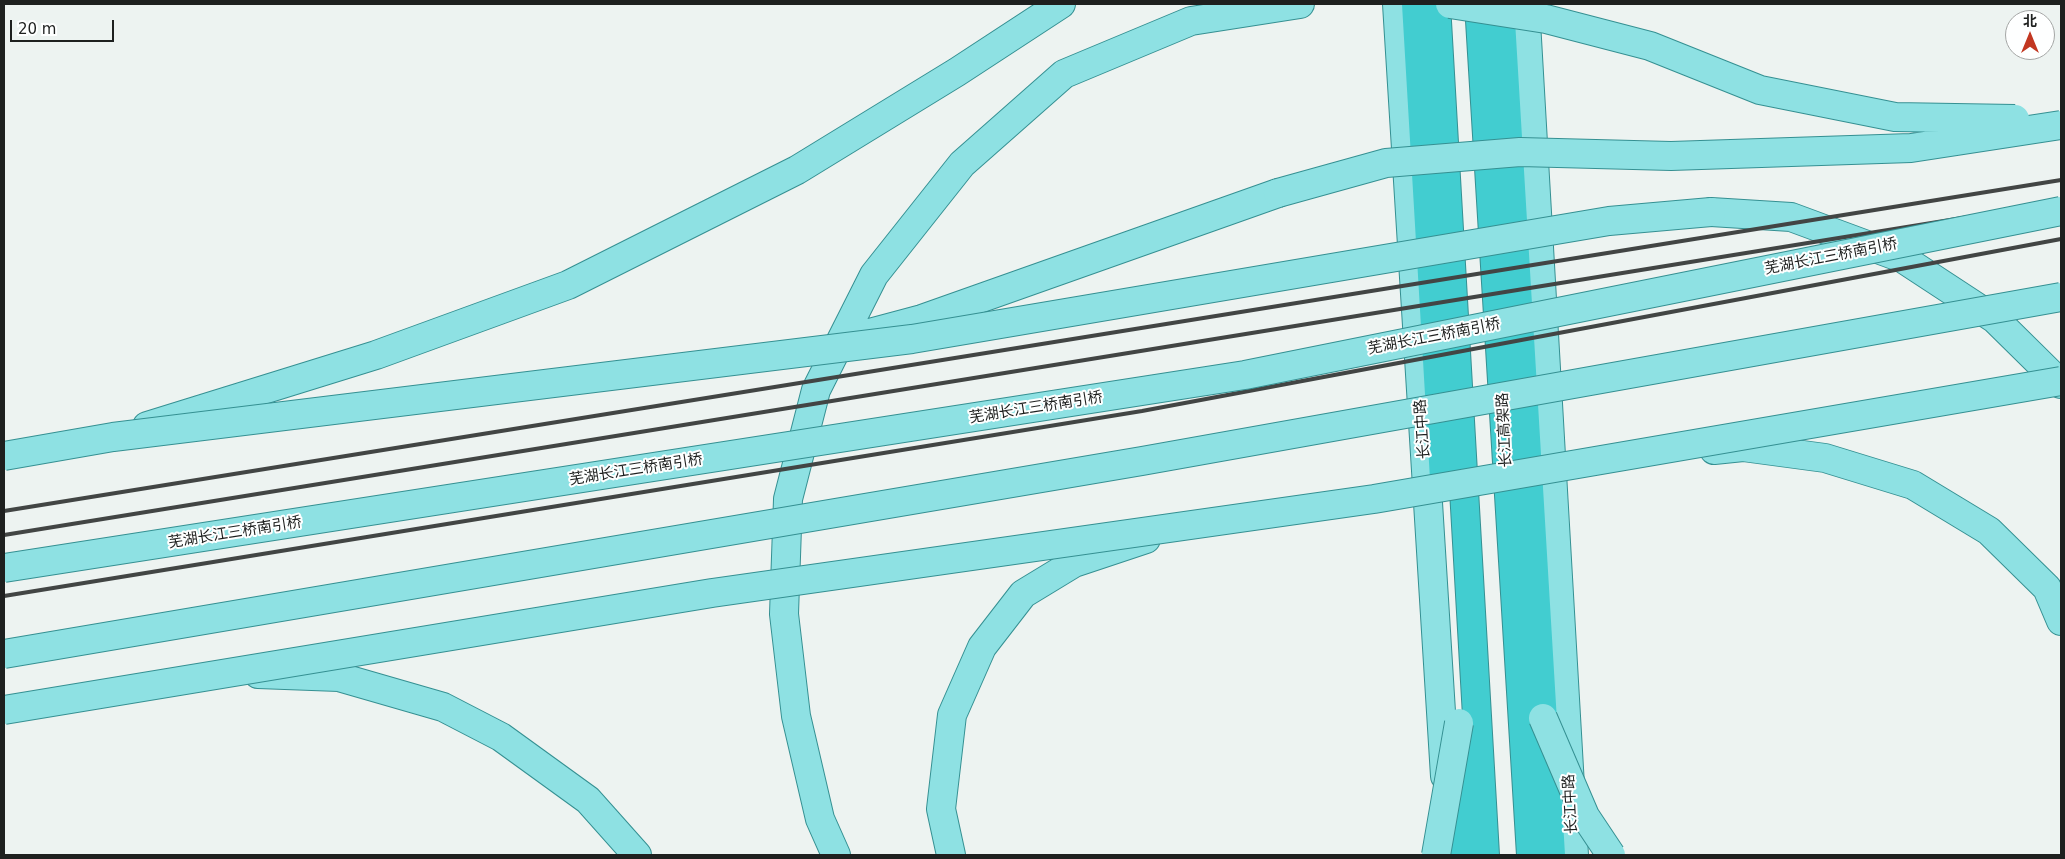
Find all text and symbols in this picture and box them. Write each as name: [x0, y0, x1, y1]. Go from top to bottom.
scale bar: [12, 10, 116, 42]
north arrow: [2005, 10, 2055, 60]
text: 北: [2023, 13, 2037, 29]
text: 20 m: [18, 20, 56, 38]
street label: 芜湖长江三桥南引桥: [1763, 235, 1899, 279]
street label: 芜湖长江三桥南引桥: [1366, 315, 1502, 359]
street label: 芜湖长江三桥南引桥: [968, 389, 1104, 427]
street label: 长江高架路: [1494, 392, 1516, 468]
street label: 长江中路: [1412, 398, 1434, 460]
street label: 芜湖长江三桥南引桥: [568, 451, 704, 489]
street label: 芜湖长江三桥南引桥: [167, 514, 303, 552]
street label: 长江中路: [1560, 774, 1582, 834]

